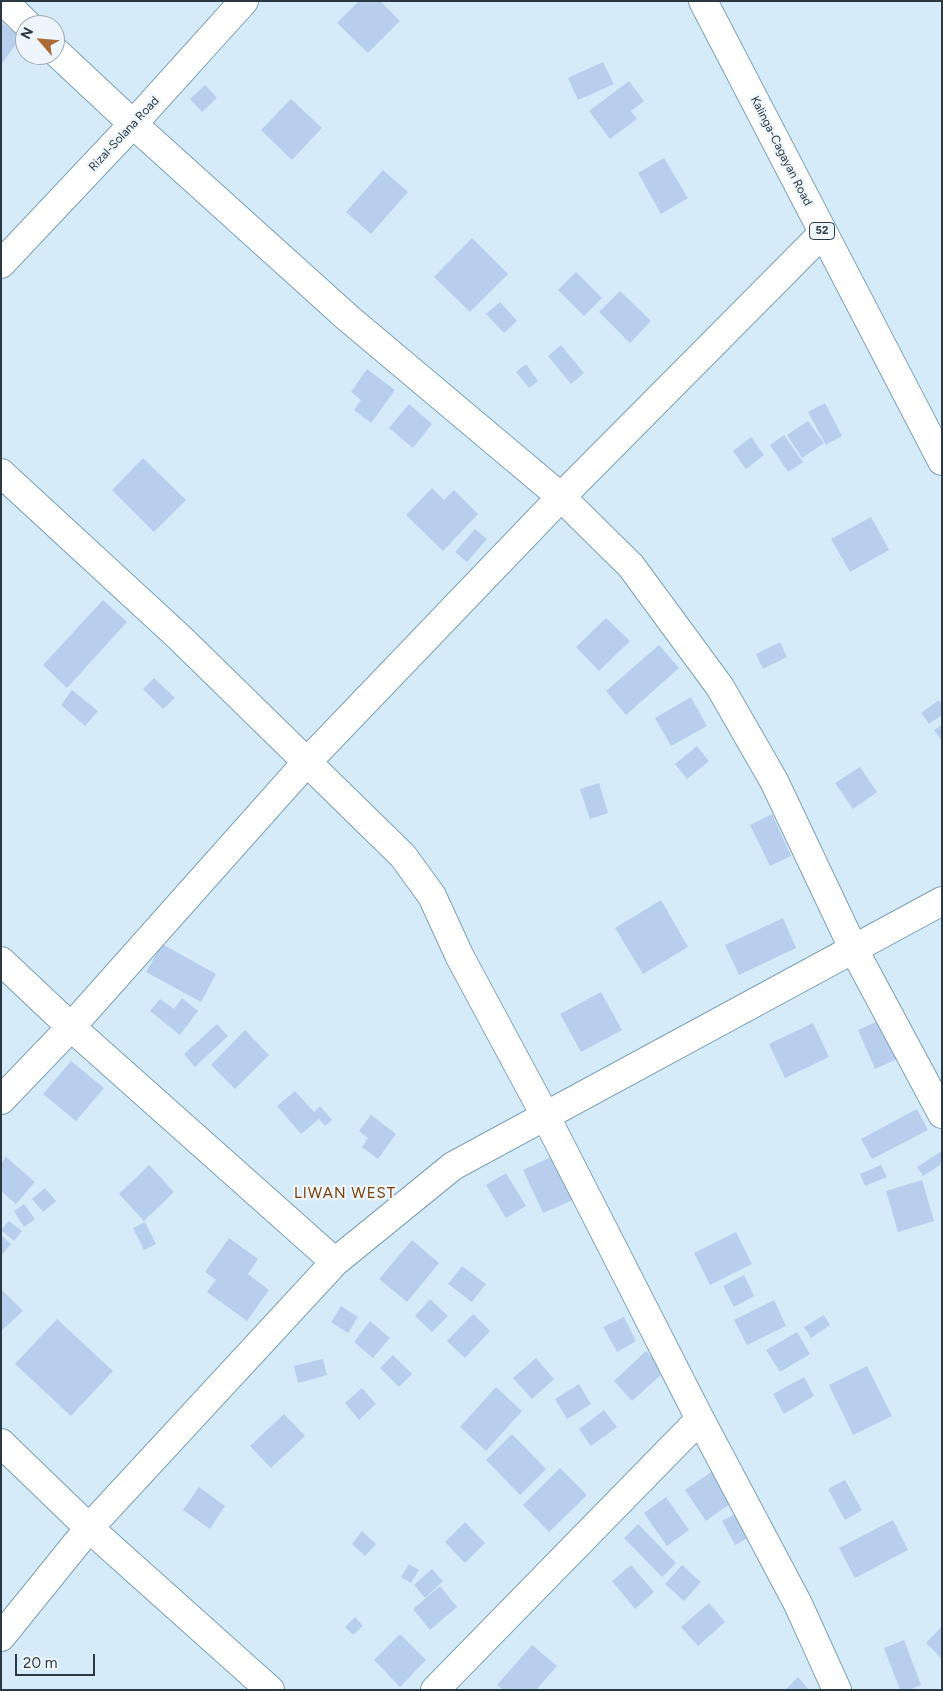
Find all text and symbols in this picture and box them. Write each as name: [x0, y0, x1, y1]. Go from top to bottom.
north arrow: [15, 15, 65, 65]
text: N: [17, 25, 37, 42]
street label: Rizal-Solana Road: [86, 94, 162, 174]
street label: Kalinga-Cagayan Road: [747, 94, 815, 208]
road number: 52: [810, 222, 834, 240]
district label: LIWAN WEST: [293, 1185, 397, 1203]
scale bar: [18, 1644, 98, 1676]
text: 20 m: [23, 1654, 57, 1672]

